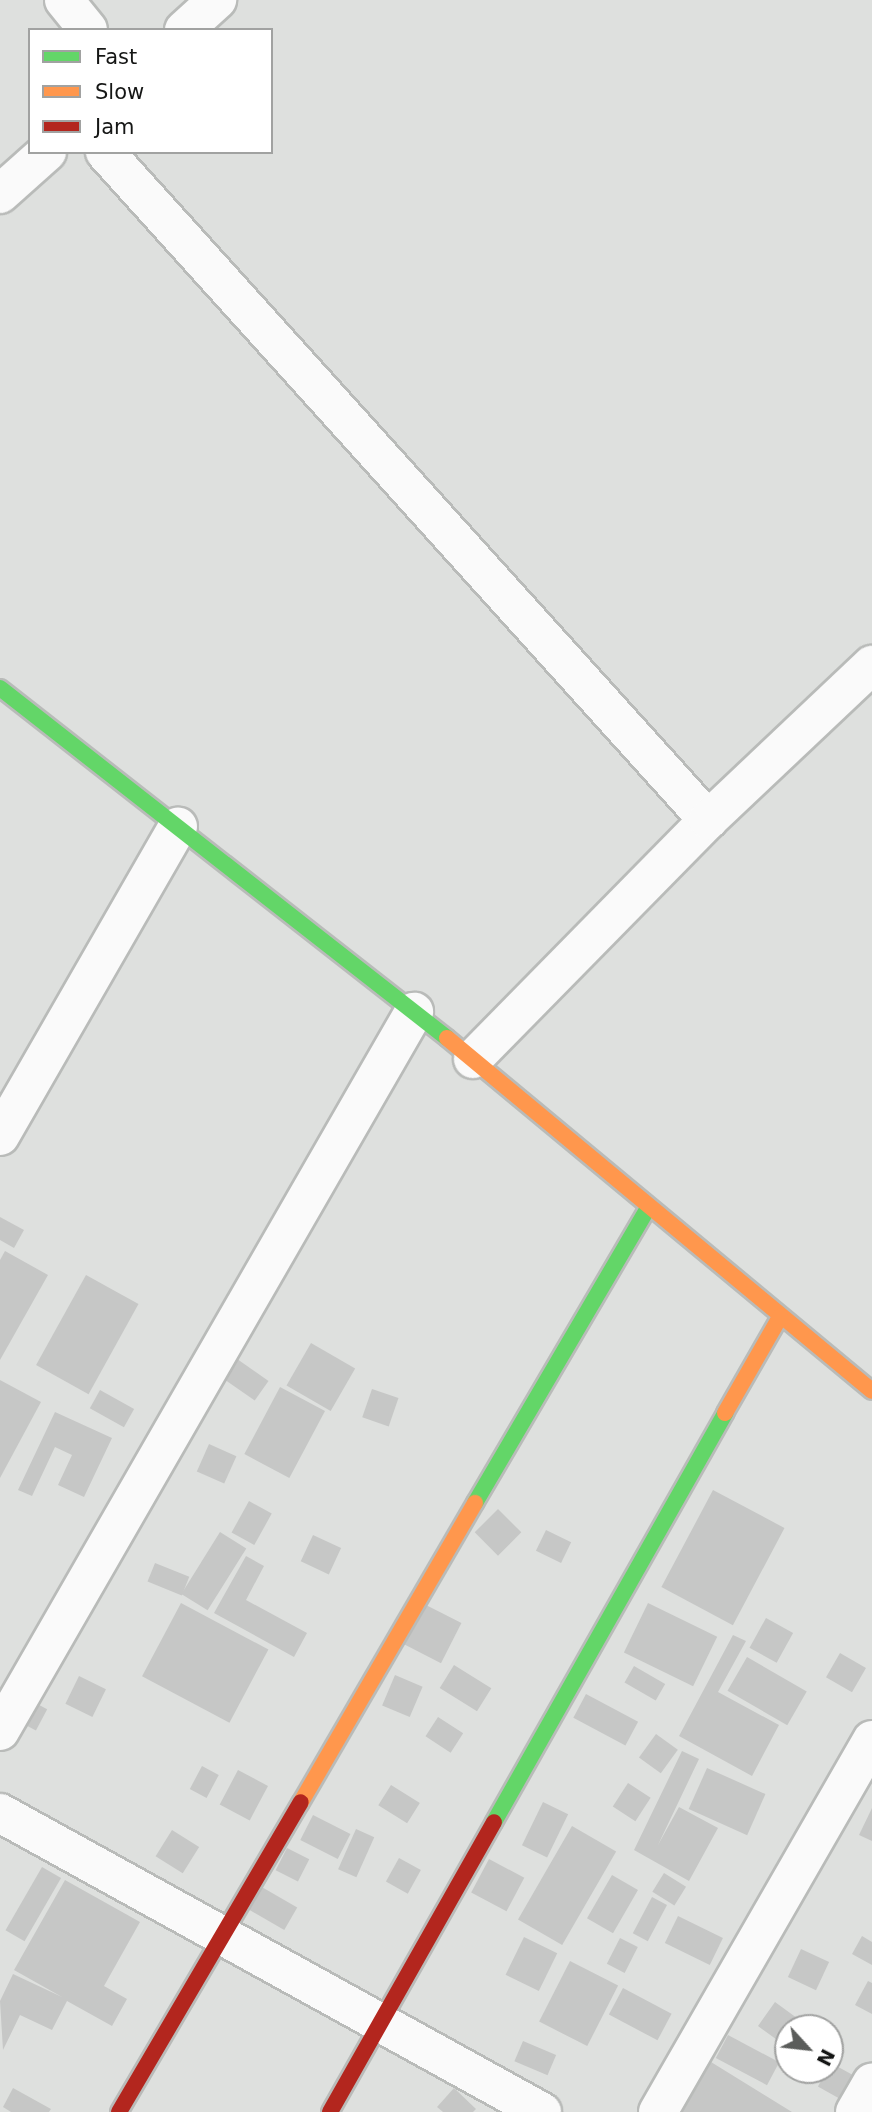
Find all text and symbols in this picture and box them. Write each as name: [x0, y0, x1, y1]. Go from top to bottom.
legend: [28, 28, 273, 154]
text: Fast: [95, 45, 137, 69]
text: Slow: [95, 80, 144, 104]
text: Jam: [95, 115, 135, 139]
north arrow: [774, 2014, 844, 2084]
text: N: [813, 2046, 839, 2070]

